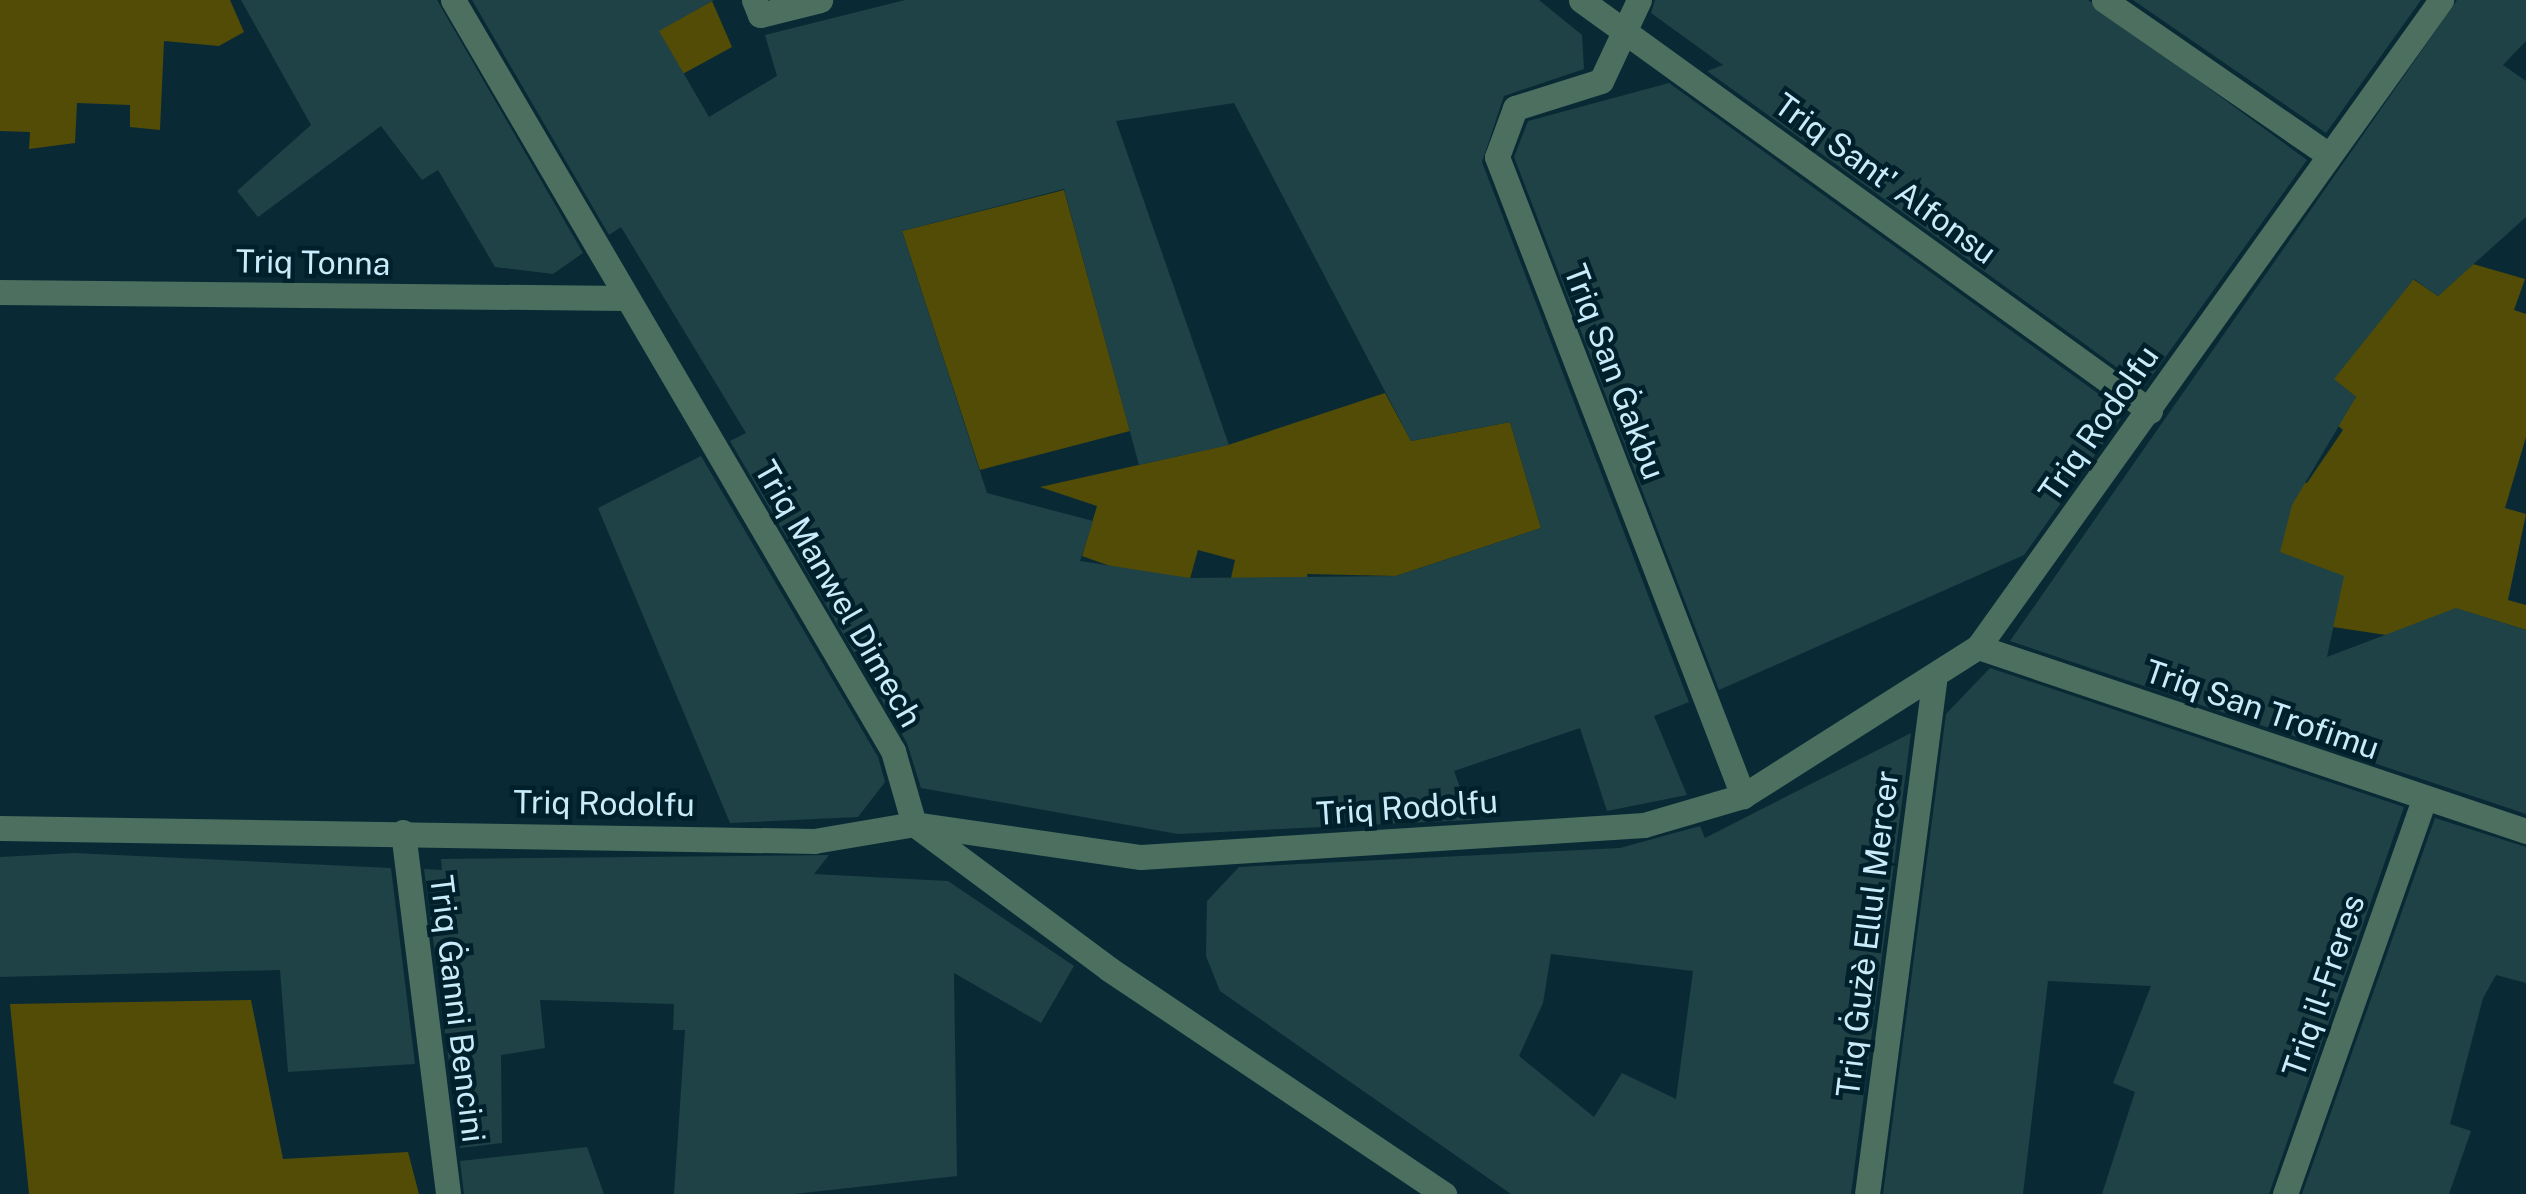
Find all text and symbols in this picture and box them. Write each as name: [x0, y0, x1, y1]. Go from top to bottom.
street label: Triq Sant' Alfonsu: [1767, 86, 2003, 272]
street label: Triq Tonna: [235, 242, 391, 284]
street label: Triq San Ġakbu: [1555, 259, 1673, 485]
street label: Triq Rodolfu: [2031, 339, 2167, 509]
street label: Triq Manwel Dimech: [746, 454, 930, 734]
street label: Triq San Trofimu: [2140, 652, 2384, 768]
street label: Triq Ġużè Ellul Mercer: [1829, 768, 1907, 1100]
street label: Triq Rodolfu: [513, 783, 695, 825]
street label: Triq Rodolfu: [1315, 783, 1499, 833]
street label: Triq Ġanni Bencini: [422, 873, 492, 1145]
street label: Triq il-Freres: [2275, 890, 2373, 1082]

